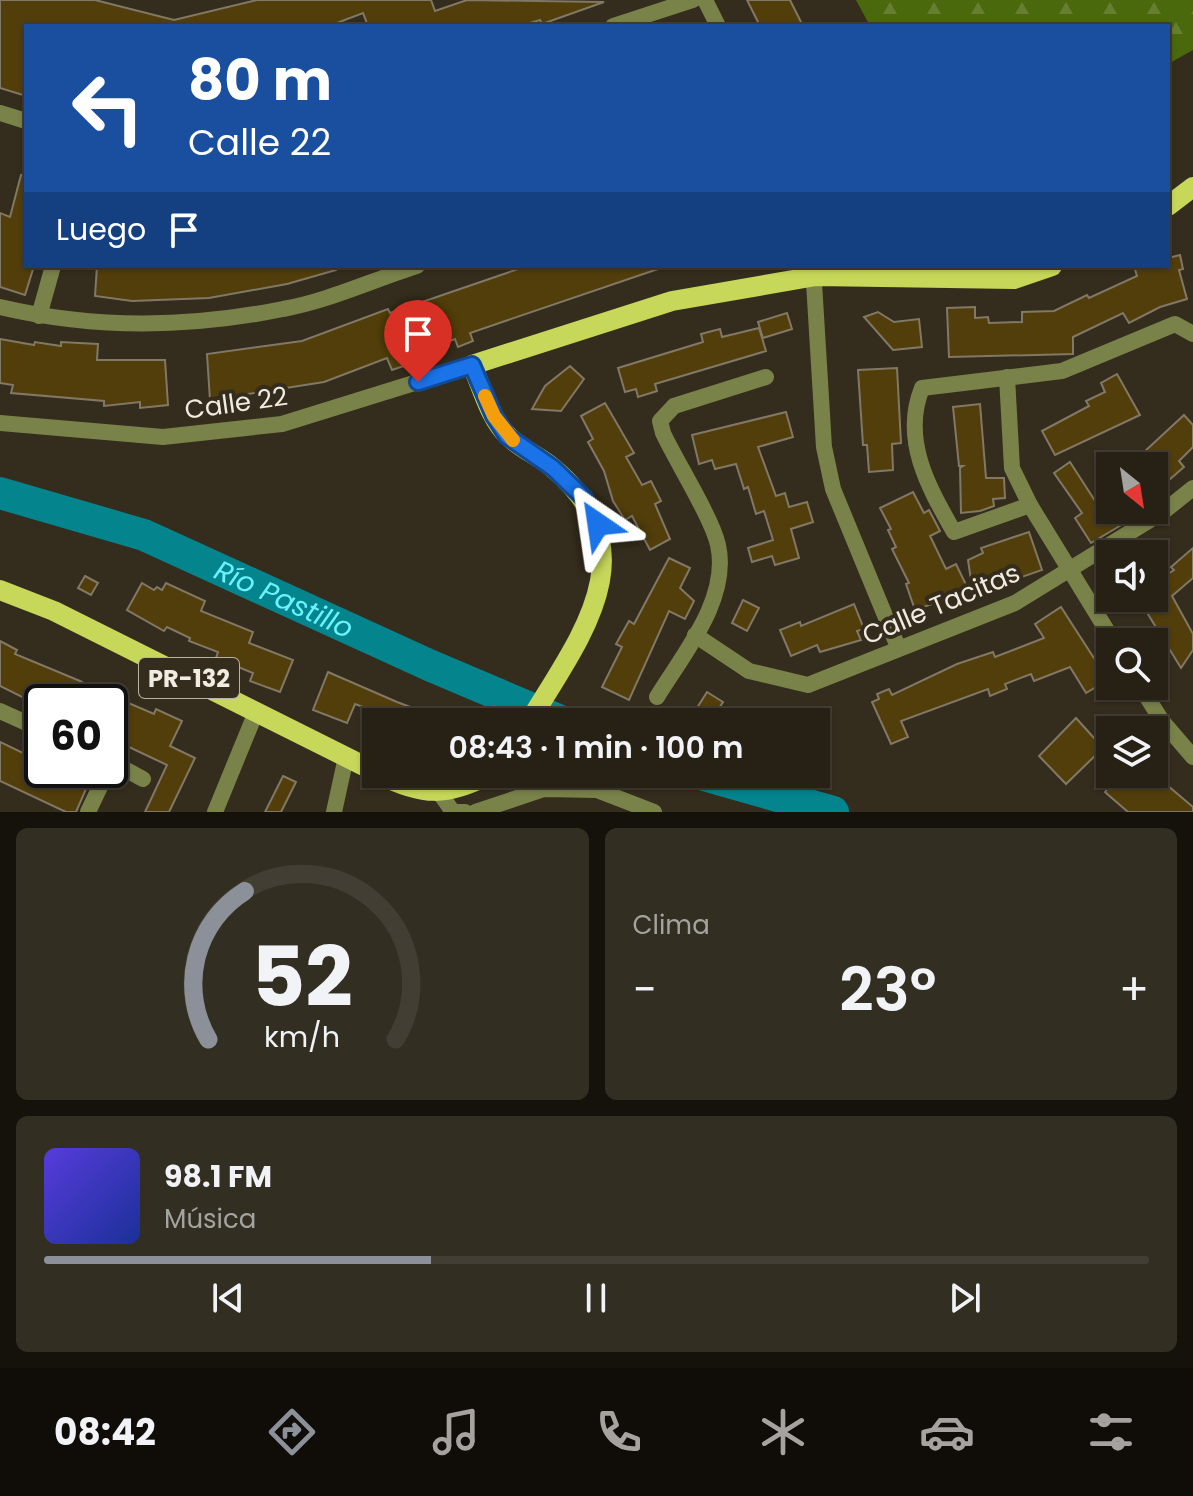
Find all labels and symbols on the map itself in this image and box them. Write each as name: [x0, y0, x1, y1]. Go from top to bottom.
pin: [384, 300, 452, 382]
street label: Calle 22: [182, 378, 290, 428]
north arrow: [1096, 452, 1168, 524]
position arrow: [556, 482, 640, 566]
water label: Río Pastillo: [208, 550, 360, 648]
street label: Calle Tacitas: [857, 555, 1025, 653]
road number: PR-132: [139, 658, 239, 698]
speed limit sign: 60: [24, 684, 128, 788]

